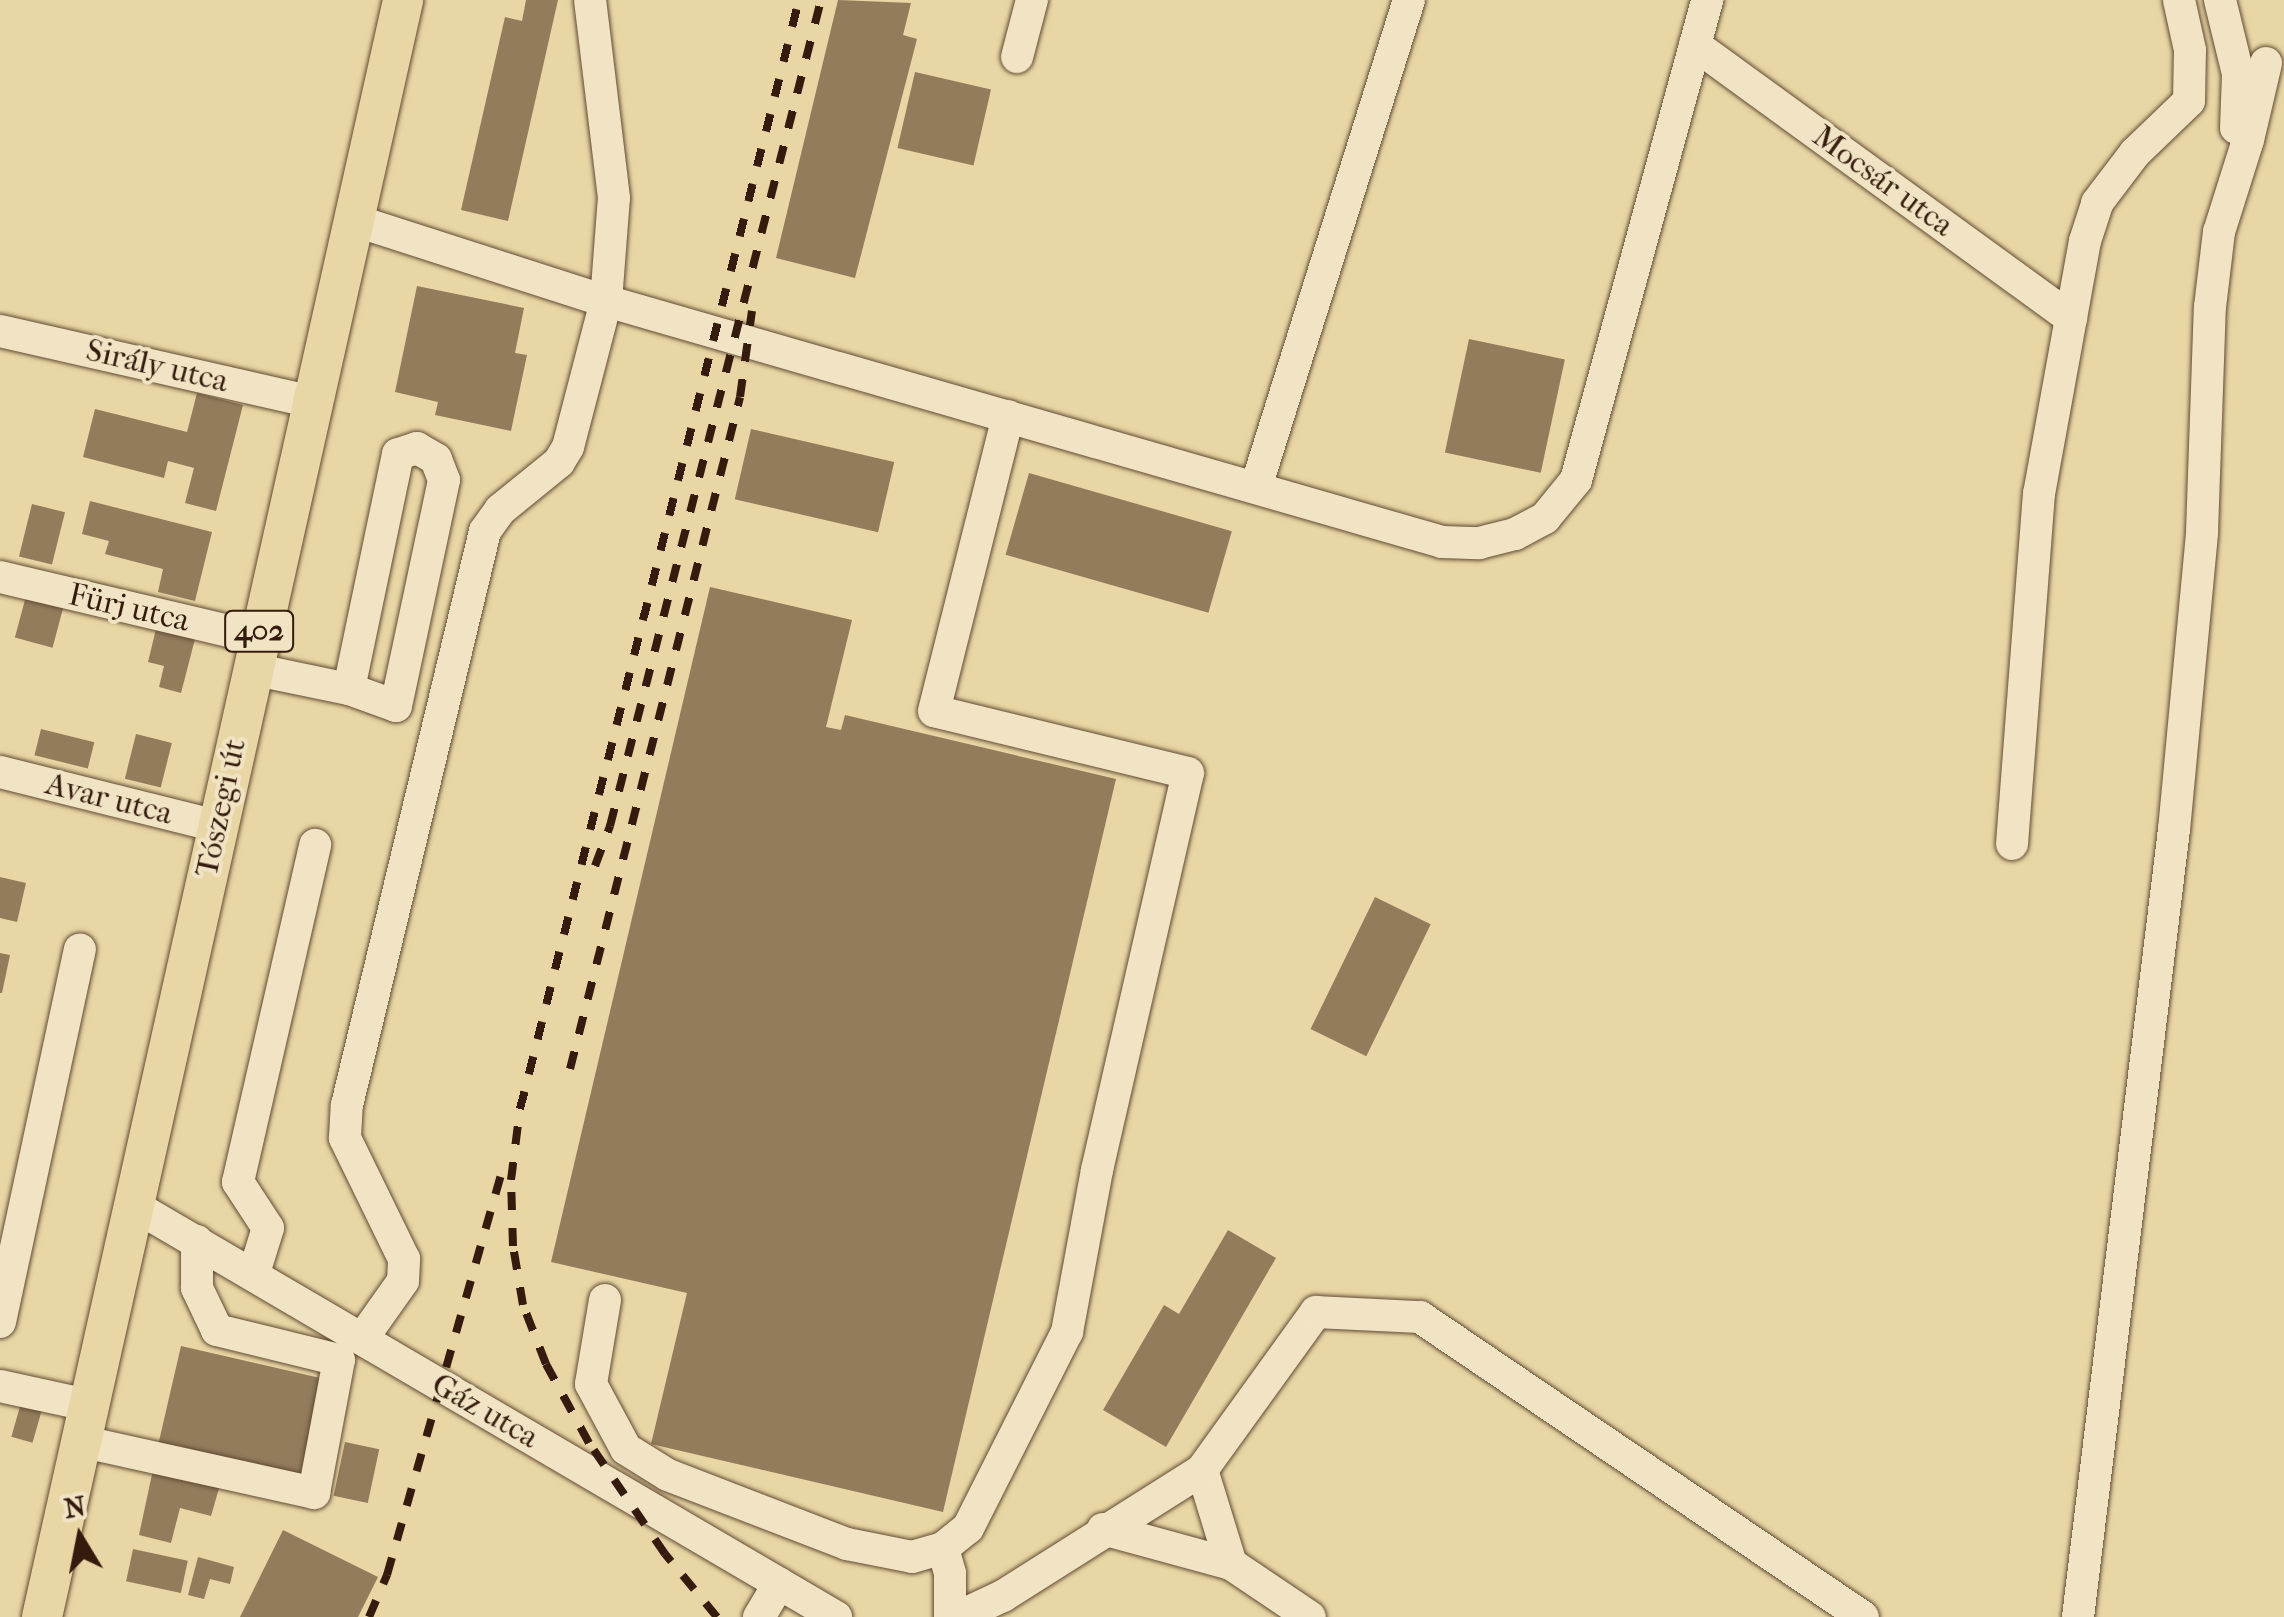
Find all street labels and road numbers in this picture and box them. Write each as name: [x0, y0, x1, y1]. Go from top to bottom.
street label: Mocsár utca: [1805, 117, 1961, 245]
street label: Sirály utca: [82, 331, 232, 401]
street label: Fürj utca: [65, 575, 193, 641]
road number: 402: [224, 606, 294, 656]
street label: Tószegi út: [188, 736, 254, 880]
street label: Avar utca: [42, 765, 176, 833]
street label: Gáz utca: [425, 1365, 545, 1457]

